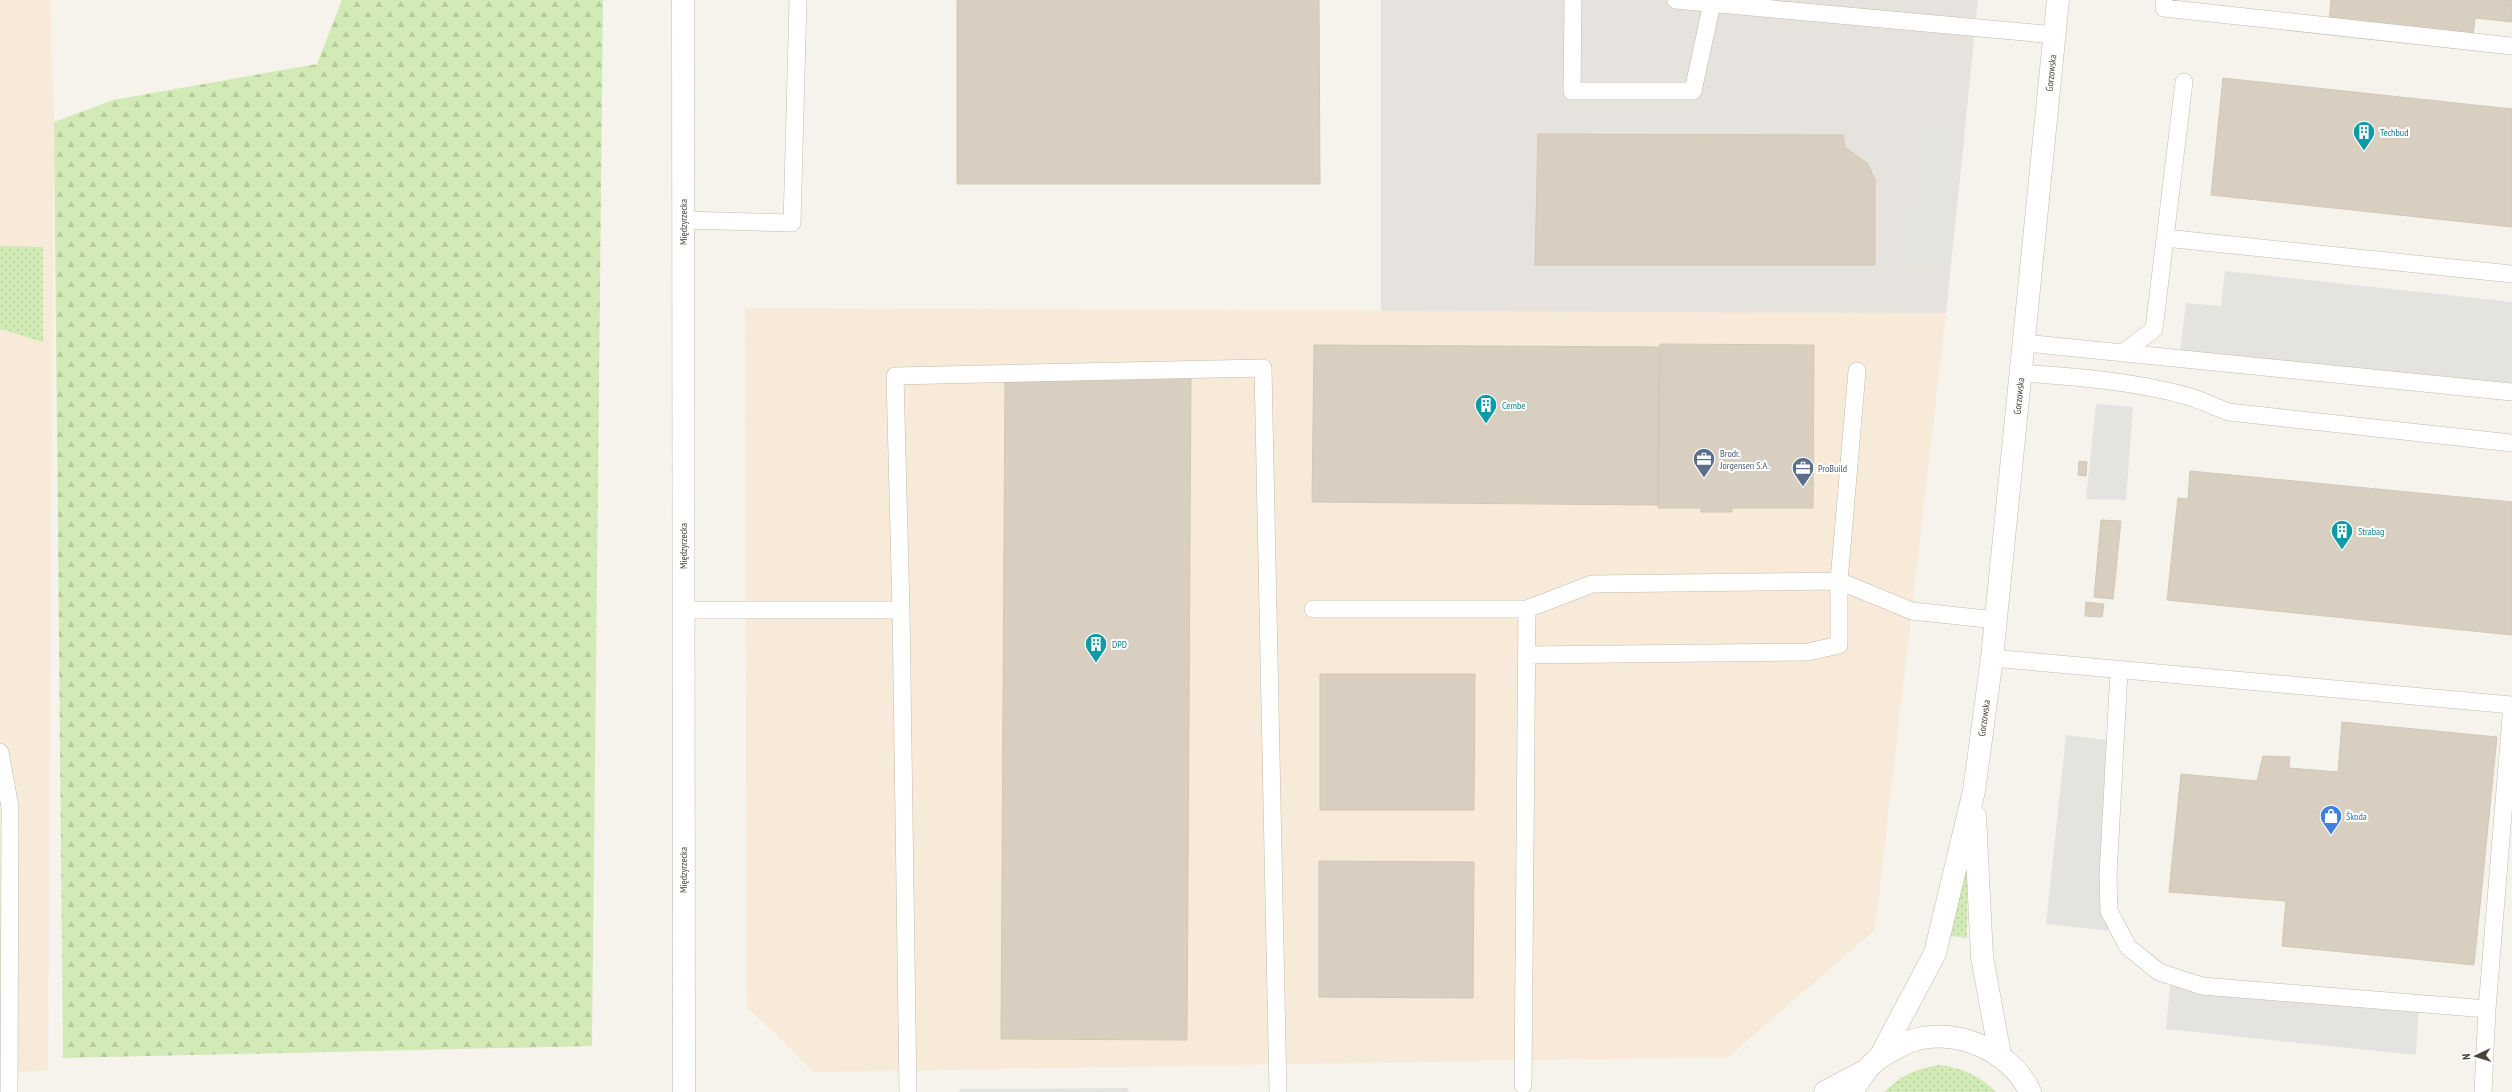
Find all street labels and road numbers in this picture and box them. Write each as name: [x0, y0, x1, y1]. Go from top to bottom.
street label: Gorzowska: [2043, 54, 2059, 92]
street label: Międzyrzecka: [677, 199, 690, 245]
street label: Gorzowska: [2011, 377, 2027, 415]
street label: Międzyrzecka: [677, 523, 690, 569]
street label: Gorzowska: [1975, 699, 1993, 737]
street label: Międzyrzecka: [677, 847, 690, 893]

